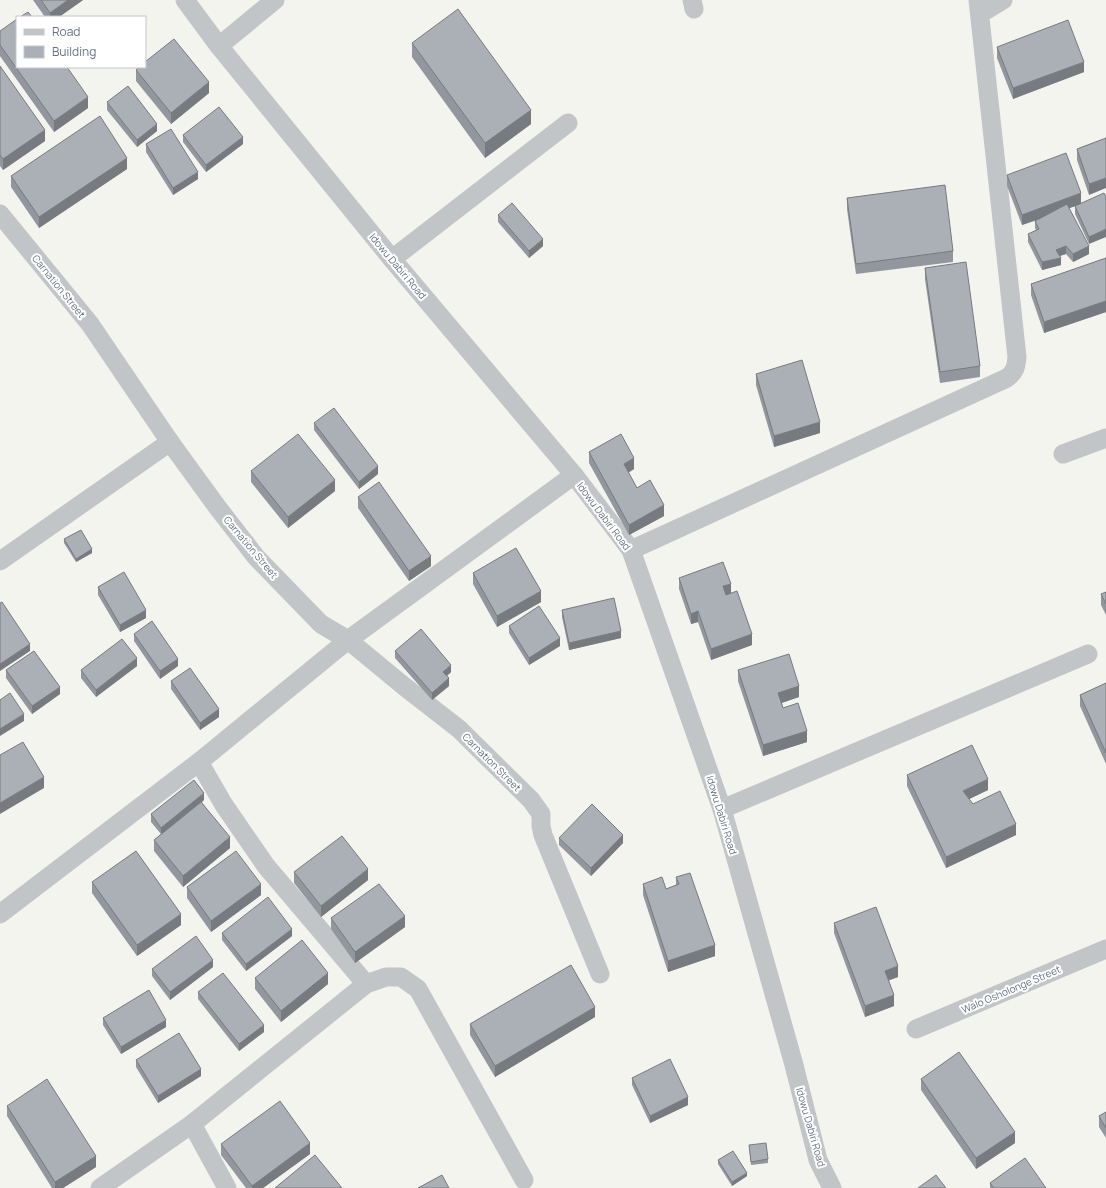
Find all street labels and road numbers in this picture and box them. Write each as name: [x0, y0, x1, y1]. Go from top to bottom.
street label: Idowu Dabiri Road: [366, 230, 430, 302]
street label: Carnation Street: [29, 252, 89, 320]
street label: Idowu Dabiri Road: [574, 479, 634, 553]
street label: Carnation Street: [221, 513, 281, 581]
street label: Carnation Street: [460, 730, 524, 794]
street label: Idowu Dabiri Road: [703, 774, 741, 856]
street label: Walo Osholonge Street: [959, 962, 1063, 1016]
street label: Idowu Dabiri Road: [793, 1086, 829, 1168]

